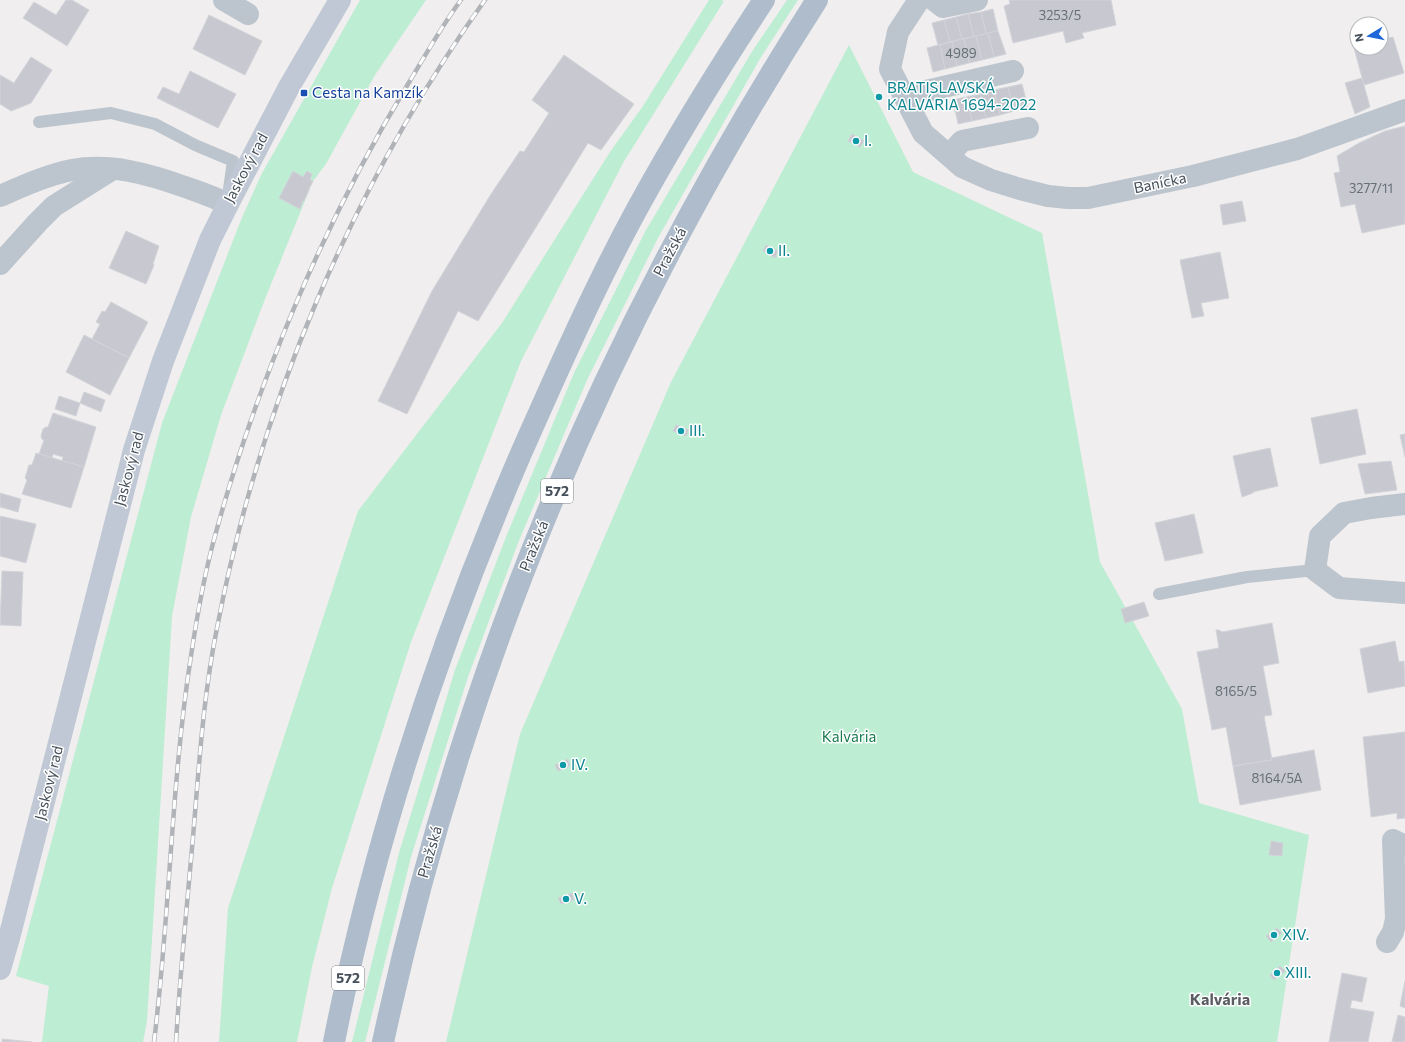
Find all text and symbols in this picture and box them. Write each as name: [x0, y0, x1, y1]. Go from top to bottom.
house number: 3253/5: [1039, 7, 1081, 23]
north arrow: [1349, 16, 1389, 56]
text: N: [1352, 33, 1366, 43]
house number: 4989: [945, 45, 977, 61]
place label: BRATISLAVSKÁ KALVÁRIA 1694-2022: [887, 77, 1036, 113]
place label: Cesta na Kamzík: [312, 83, 424, 101]
marker: Cesta na Kamzík: [299, 88, 309, 98]
marker: BRATISLAVSKÁ KALVÁRIA 1694-2022: [874, 92, 884, 102]
street label: Jaskový rad: [219, 130, 271, 205]
place label: I.: [864, 131, 872, 149]
marker: I.: [851, 136, 861, 146]
street label: Banícka: [1132, 168, 1188, 196]
house number: 3277/11: [1349, 180, 1393, 196]
street label: Pražská: [649, 224, 690, 279]
place label: II.: [778, 241, 790, 259]
marker: II.: [765, 246, 775, 256]
place label: III.: [689, 421, 705, 439]
marker: III.: [676, 426, 686, 436]
street label: Jaskový rad: [109, 430, 147, 508]
road number: 572: [541, 479, 573, 503]
street label: Pražská: [515, 518, 551, 574]
house number: 8165/5: [1215, 683, 1257, 699]
park label: Kalvária: [822, 727, 876, 745]
street label: Jaskový rad: [30, 744, 66, 822]
place label: IV.: [571, 755, 588, 773]
marker: IV.: [558, 760, 568, 770]
house number: 8164/5A: [1251, 770, 1303, 786]
street label: Pražská: [413, 824, 445, 880]
place label: V.: [574, 889, 587, 907]
marker: V.: [561, 894, 571, 904]
place label: XIV.: [1282, 925, 1309, 943]
marker: XIV.: [1269, 930, 1279, 940]
place label: XIII.: [1285, 963, 1311, 981]
road number: 572: [332, 966, 364, 990]
marker: XIII.: [1272, 968, 1282, 978]
district label: Kalvária: [1190, 989, 1250, 1008]

